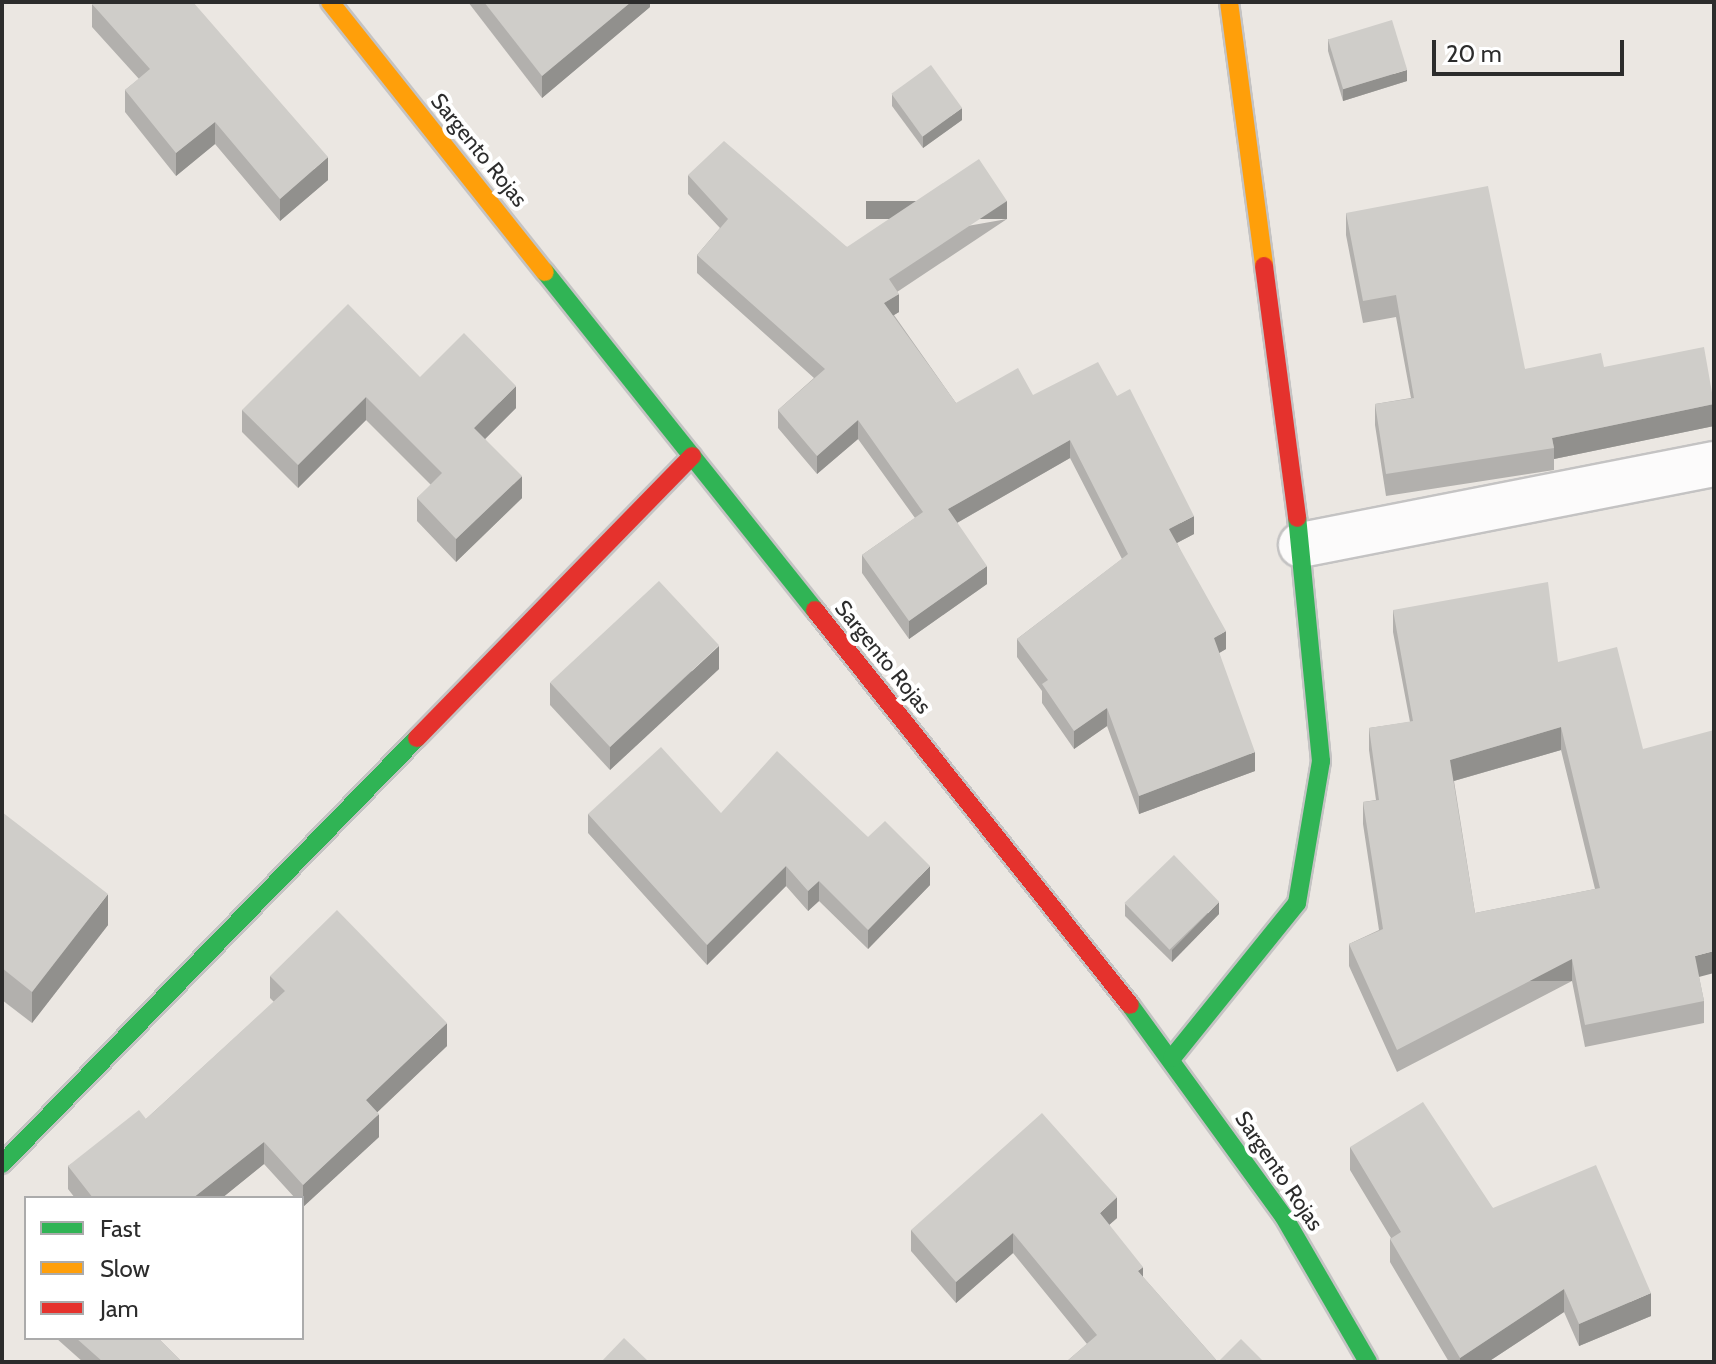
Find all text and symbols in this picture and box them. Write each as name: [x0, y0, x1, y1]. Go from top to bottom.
scale bar: [1436, 24, 1628, 74]
text: 20 m: [1446, 39, 1502, 68]
street label: Sargento Rojas: [425, 88, 533, 212]
street label: Sargento Rojas: [829, 595, 937, 719]
street label: Sargento Rojas: [1229, 1106, 1329, 1236]
legend: [24, 1196, 304, 1340]
text: Fast: [100, 1214, 141, 1243]
text: Slow: [100, 1254, 150, 1283]
text: Jam: [100, 1294, 138, 1323]

